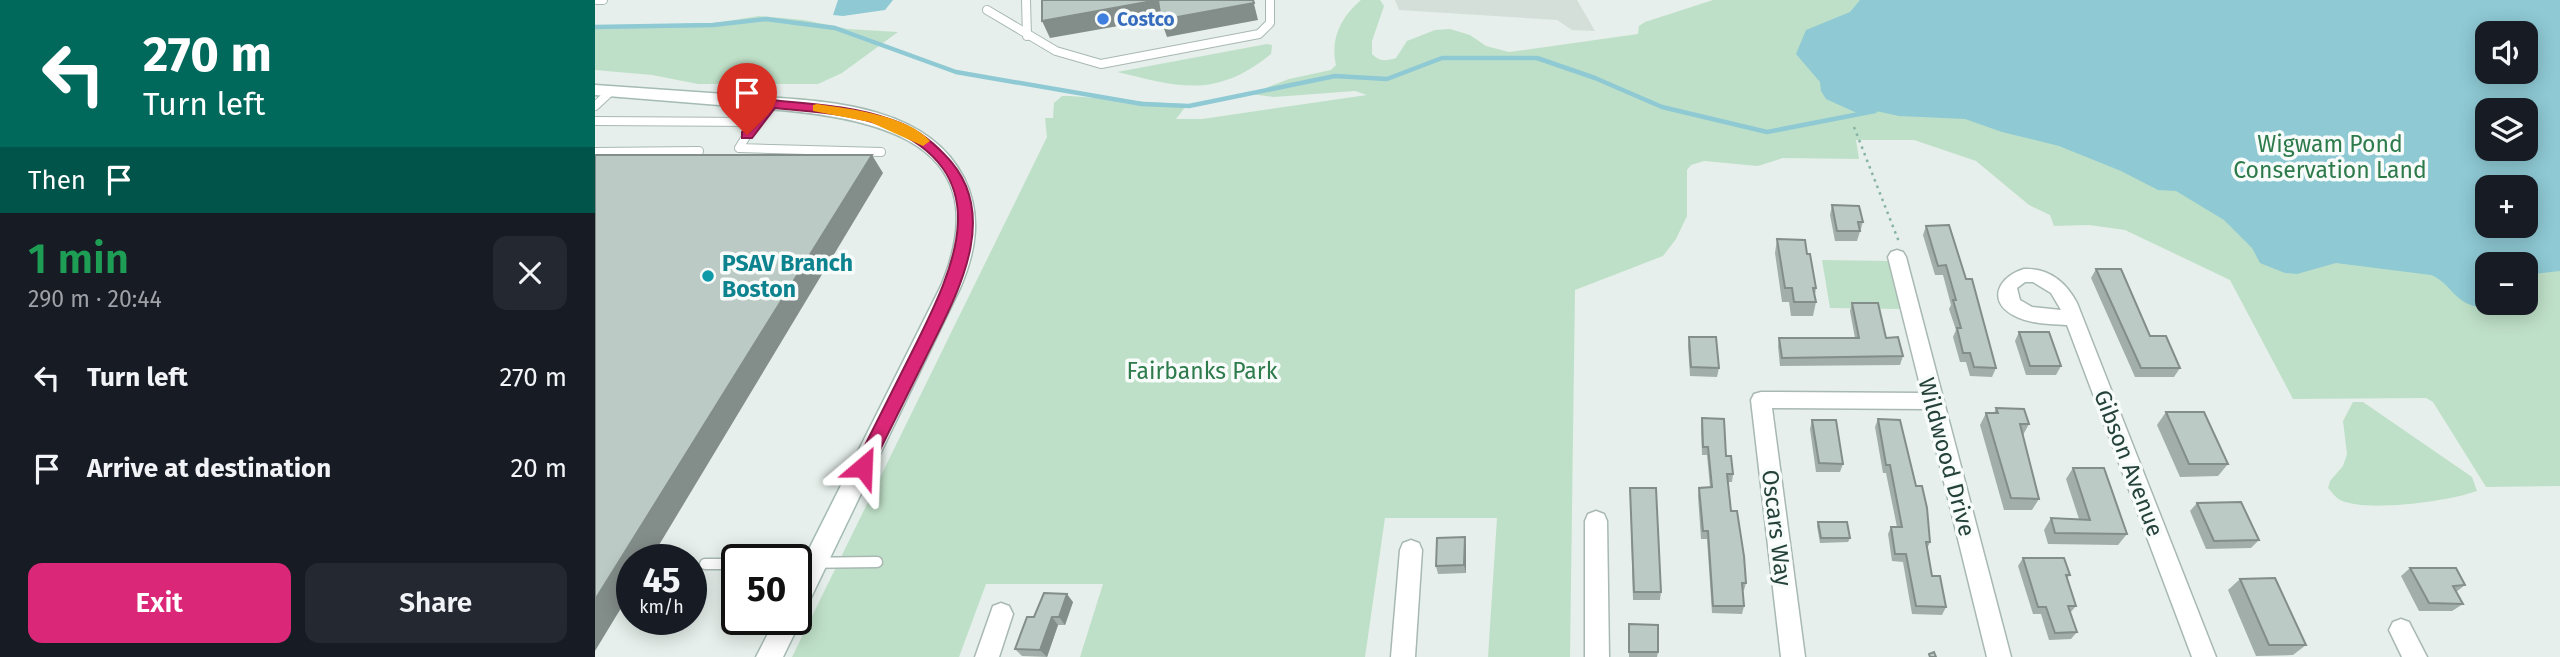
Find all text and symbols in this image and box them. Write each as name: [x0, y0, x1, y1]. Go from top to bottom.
place label: Costco: [1117, 8, 1175, 31]
marker: Costco: [1095, 11, 1111, 27]
map controls: [2475, 21, 2538, 315]
button: sound: [2475, 21, 2538, 84]
text: 270 m: [143, 25, 272, 84]
icon: left: [28, 28, 119, 119]
pin: [717, 63, 777, 135]
icon: arrive: [728, 74, 766, 112]
text: Turn left: [143, 85, 265, 123]
button: layers: [2475, 98, 2538, 161]
park label: Wigwam Pond Conservation Land: [2233, 130, 2427, 184]
icon: arrive: [100, 161, 138, 199]
text: Then: [28, 165, 86, 196]
button: +: [2475, 175, 2538, 238]
text: 1 min: [28, 234, 129, 284]
button: close: [493, 236, 567, 310]
place label: PSAV Branch Boston: [722, 249, 853, 303]
button: −: [2475, 252, 2538, 315]
marker: PSAV Branch Boston: [700, 268, 716, 284]
text: 290 m · 20:44: [28, 285, 162, 313]
park label: Fairbanks Park: [1127, 357, 1278, 385]
icon: left: [28, 359, 66, 397]
text: Turn left: [87, 362, 188, 393]
text: 270 m: [499, 362, 567, 393]
street label: Wildwood Drive: [1912, 375, 1982, 539]
street label: Gibson Avenue: [2088, 386, 2170, 540]
position arrow: [826, 430, 900, 504]
icon: arrive: [28, 450, 66, 488]
text: Arrive at destination: [87, 453, 331, 484]
text: 20 m: [510, 453, 567, 484]
street label: Oscars Way: [1756, 468, 1798, 588]
speed limit sign: 50: [721, 544, 812, 635]
text: 45: [642, 559, 681, 601]
button: Exit: [28, 563, 291, 643]
button: Share: [305, 563, 567, 643]
text: km/h: [639, 596, 684, 618]

